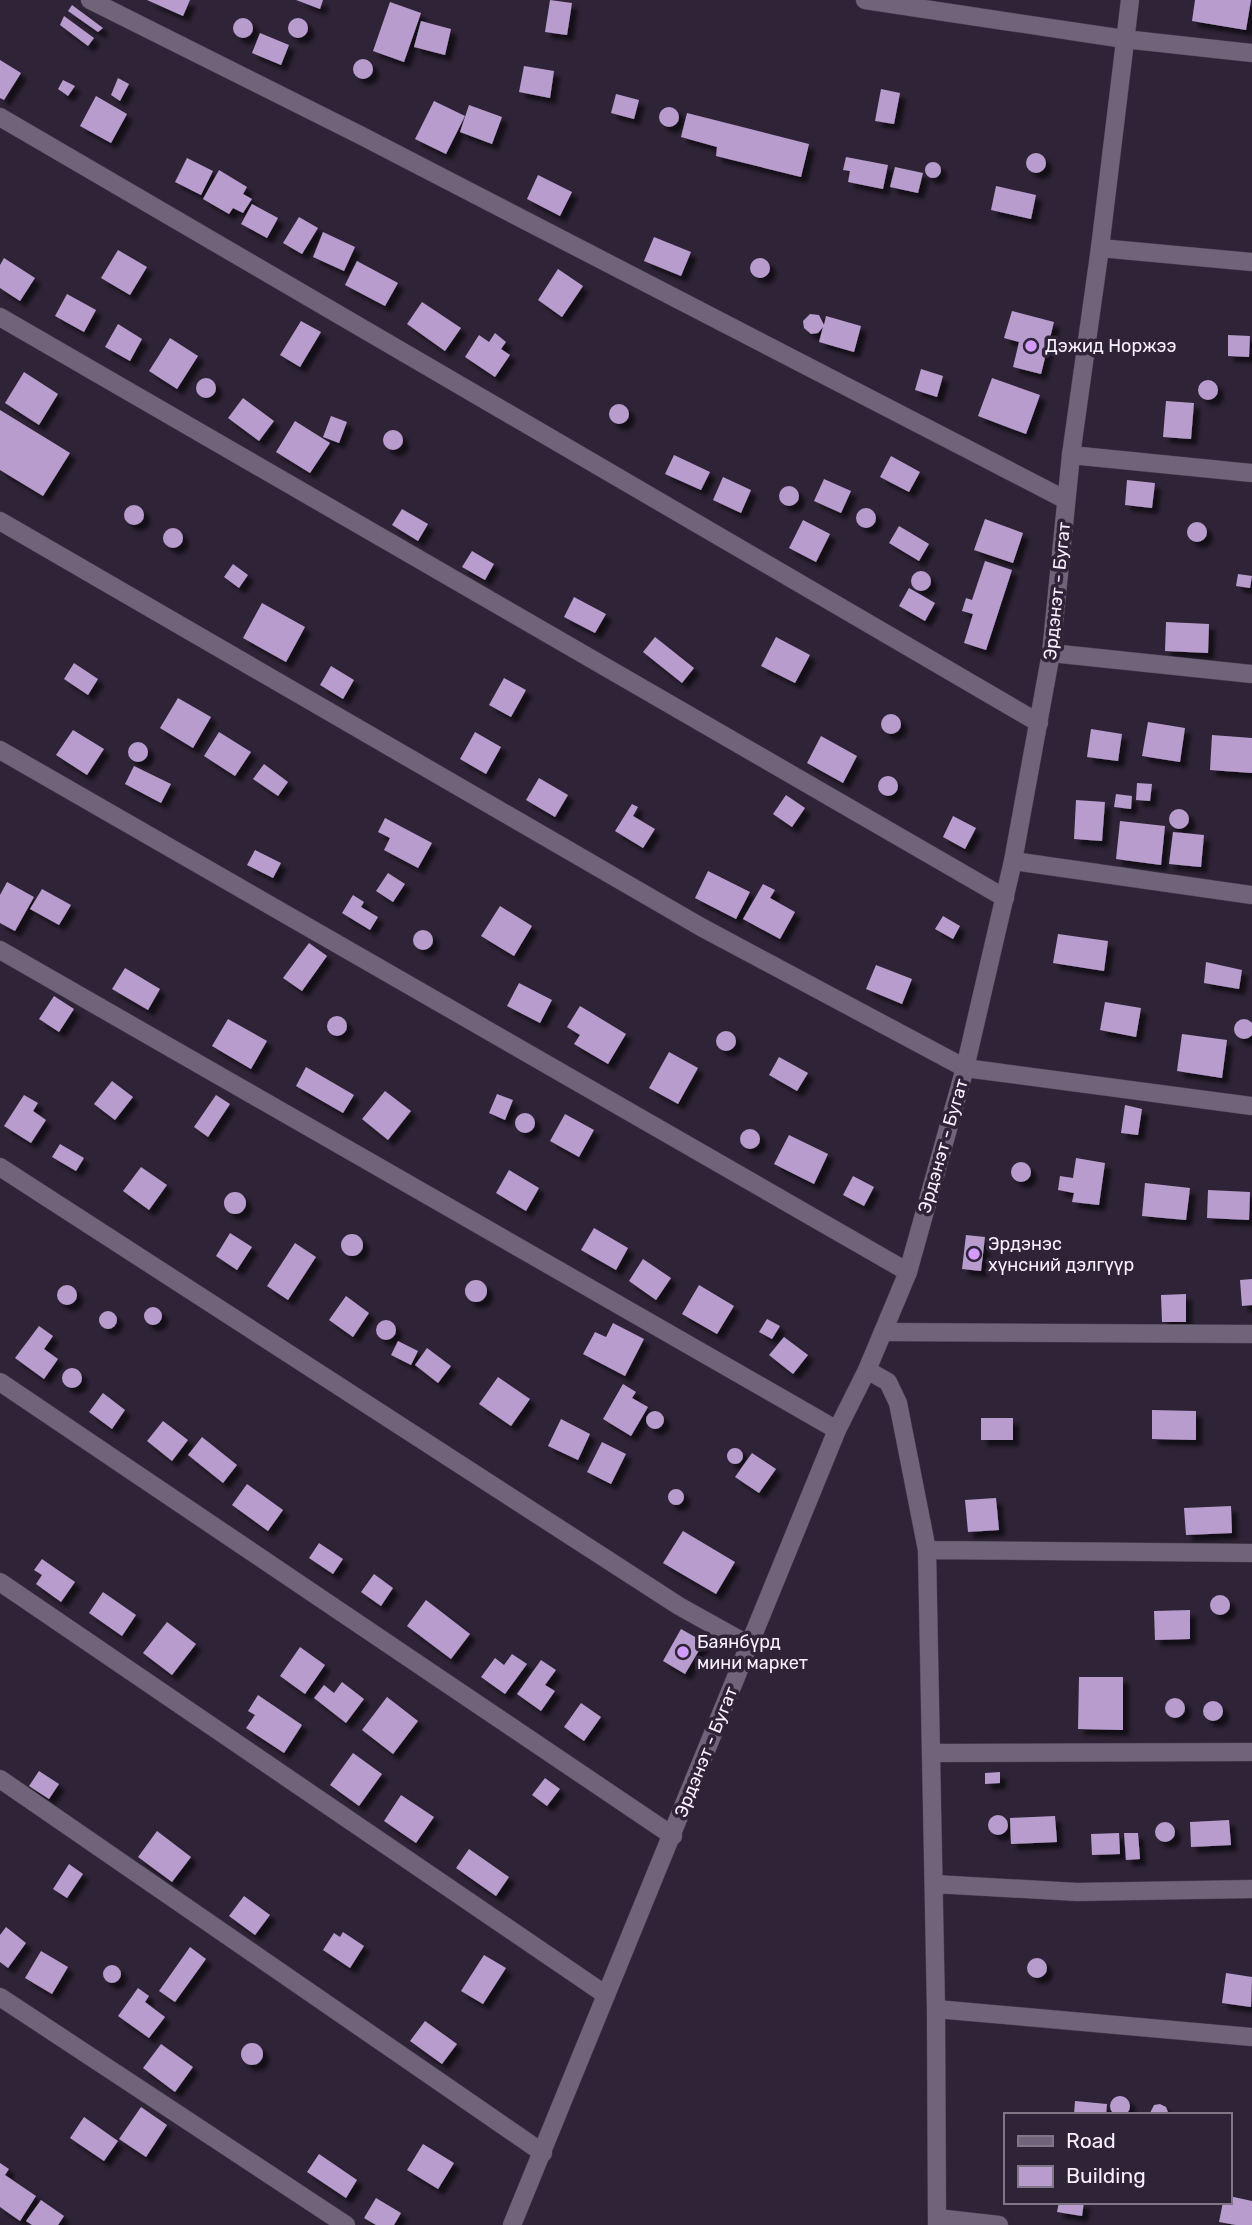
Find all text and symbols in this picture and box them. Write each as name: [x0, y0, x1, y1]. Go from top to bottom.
place label: Дэжид Норжээ: [1045, 335, 1177, 357]
marker: Дэжид Норжээ: [1023, 338, 1039, 354]
street label: Эрдэнэт - Бугат: [1039, 521, 1075, 661]
street label: Эрдэнэт - Бугат: [913, 1076, 973, 1216]
place label: Эрдэнэс хүнсний дэлгүүр: [988, 1233, 1134, 1276]
marker: Эрдэнэс хүнсний дэлгүүр: [966, 1246, 982, 1262]
place label: Баянбүрд мини маркет: [697, 1631, 808, 1674]
marker: Баянбүрд мини маркет: [675, 1644, 691, 1660]
street label: Эрдэнэт - Бугат: [670, 1683, 742, 1821]
legend: [1004, 2113, 1231, 2204]
text: Road: [1066, 2128, 1116, 2153]
text: Building: [1066, 2163, 1146, 2188]

